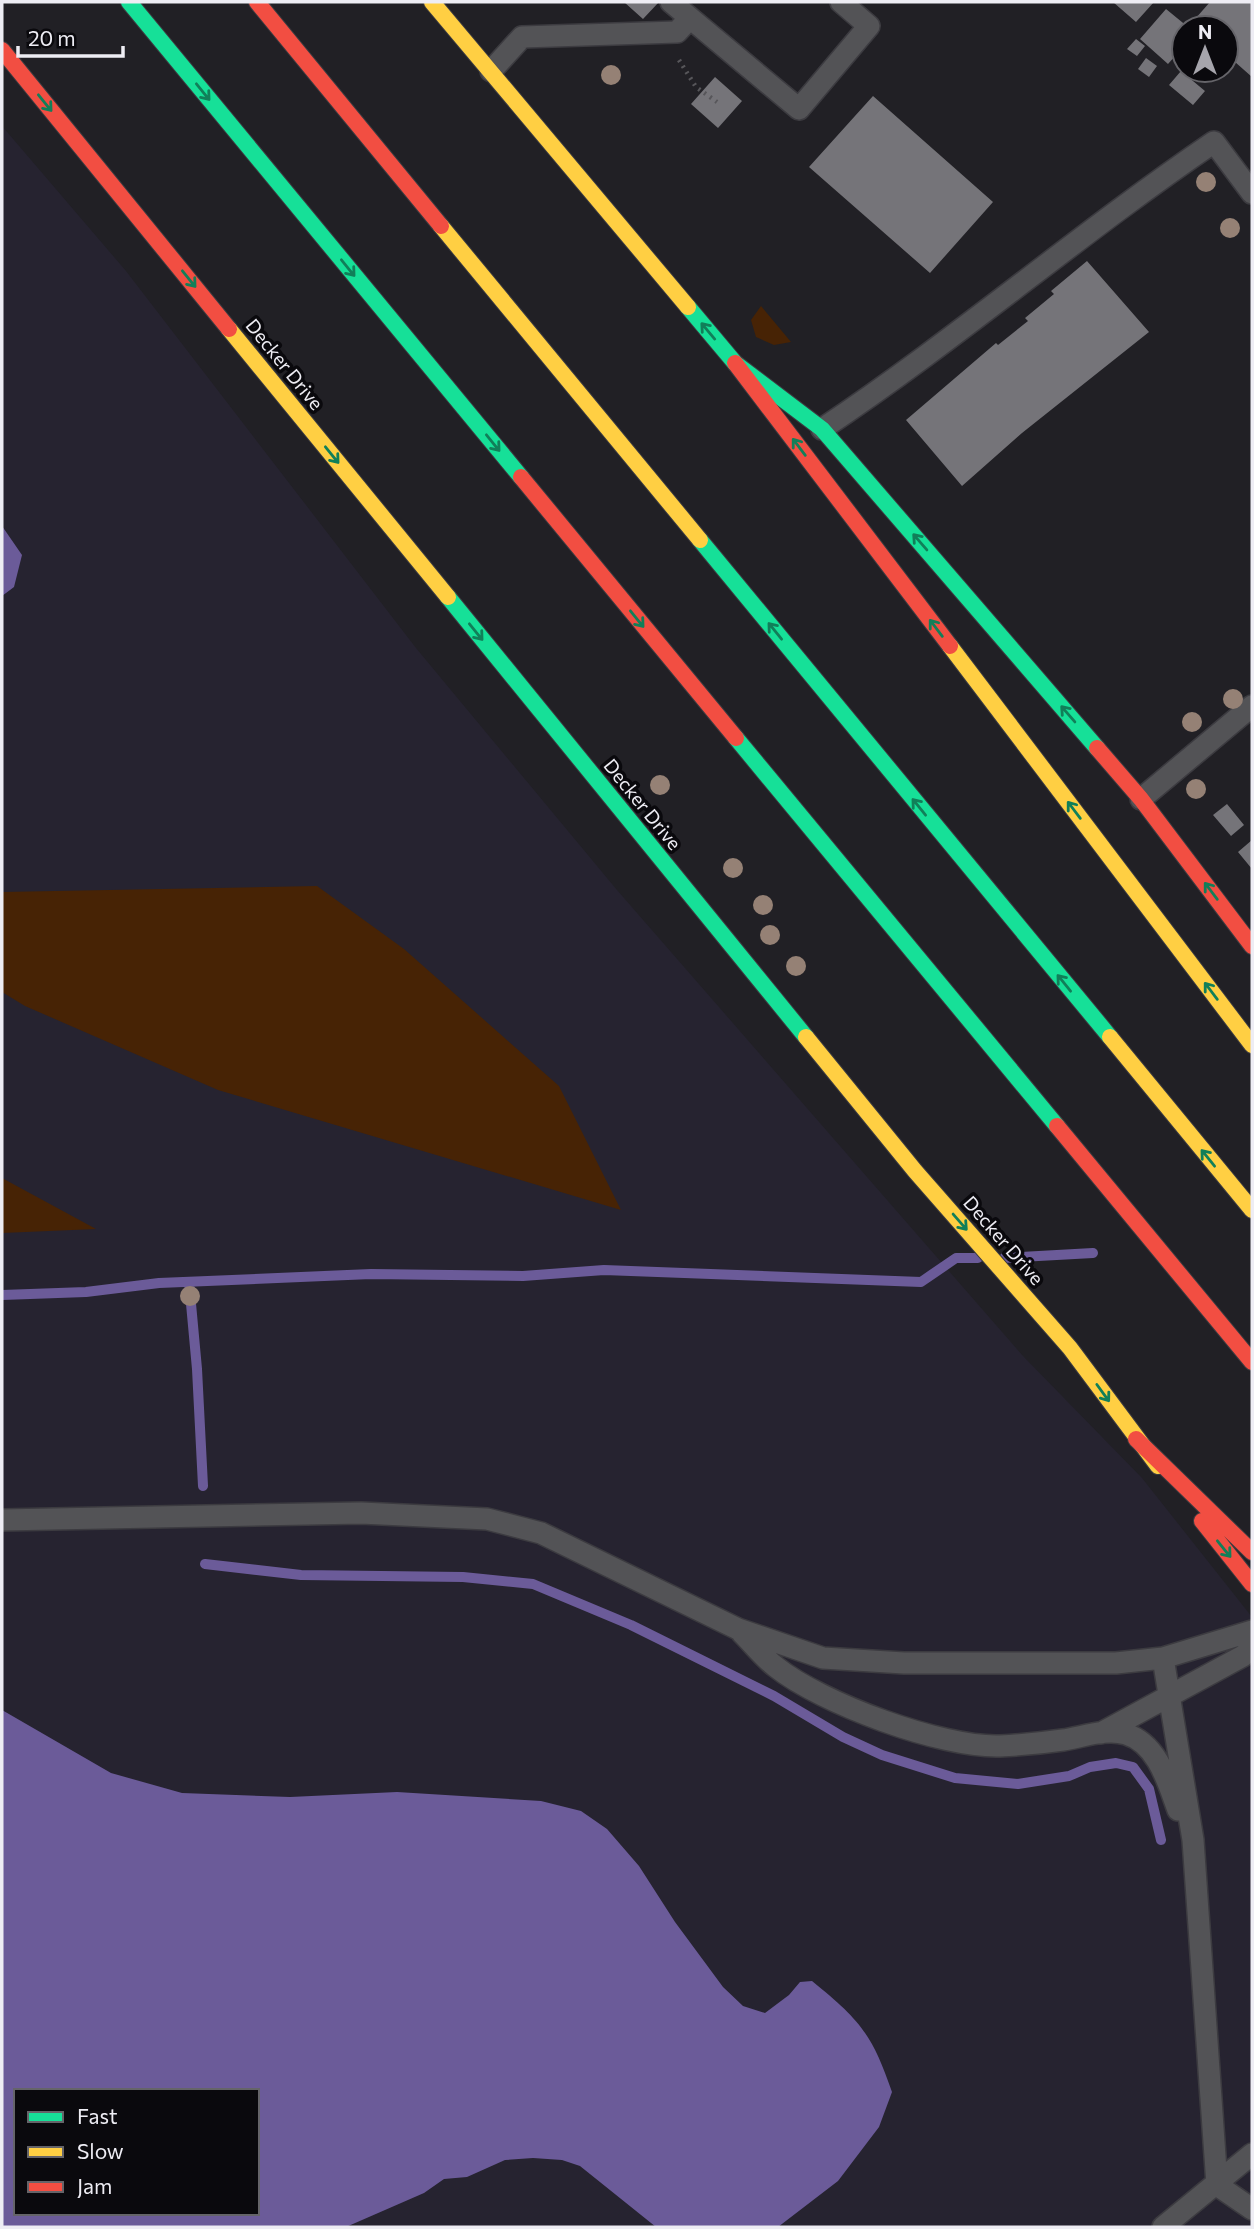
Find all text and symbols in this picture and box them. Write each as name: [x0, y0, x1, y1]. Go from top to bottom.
scale bar: [18, 14, 122, 58]
north arrow: [1170, 14, 1240, 84]
text: N: [1198, 20, 1212, 43]
text: 20 m: [28, 25, 76, 50]
one-way arrow: [195, 83, 211, 101]
one-way arrow: [37, 93, 53, 111]
one-way arrow: [340, 258, 356, 276]
one-way arrow: [181, 269, 196, 287]
street label: Decker Drive: [241, 314, 329, 414]
one-way arrow: [700, 322, 716, 340]
one-way arrow: [485, 434, 500, 452]
one-way arrow: [791, 438, 806, 457]
one-way arrow: [324, 446, 340, 464]
one-way arrow: [912, 533, 928, 551]
one-way arrow: [629, 609, 645, 627]
one-way arrow: [929, 619, 944, 638]
one-way arrow: [468, 622, 484, 640]
one-way arrow: [767, 623, 782, 641]
one-way arrow: [1060, 706, 1076, 724]
street label: Decker Drive: [599, 754, 687, 854]
one-way arrow: [911, 798, 927, 816]
one-way arrow: [1066, 801, 1081, 820]
one-way arrow: [1204, 882, 1219, 901]
one-way arrow: [1056, 974, 1071, 992]
one-way arrow: [1204, 982, 1218, 1001]
one-way arrow: [1200, 1150, 1216, 1168]
street label: Decker Drive: [959, 1191, 1049, 1289]
one-way arrow: [952, 1213, 968, 1231]
one-way arrow: [1096, 1383, 1110, 1402]
one-way arrow: [1217, 1540, 1232, 1558]
legend: [14, 2089, 259, 2215]
text: Fast: [77, 2103, 118, 2128]
text: Slow: [77, 2138, 124, 2163]
text: Jam: [77, 2173, 112, 2198]

